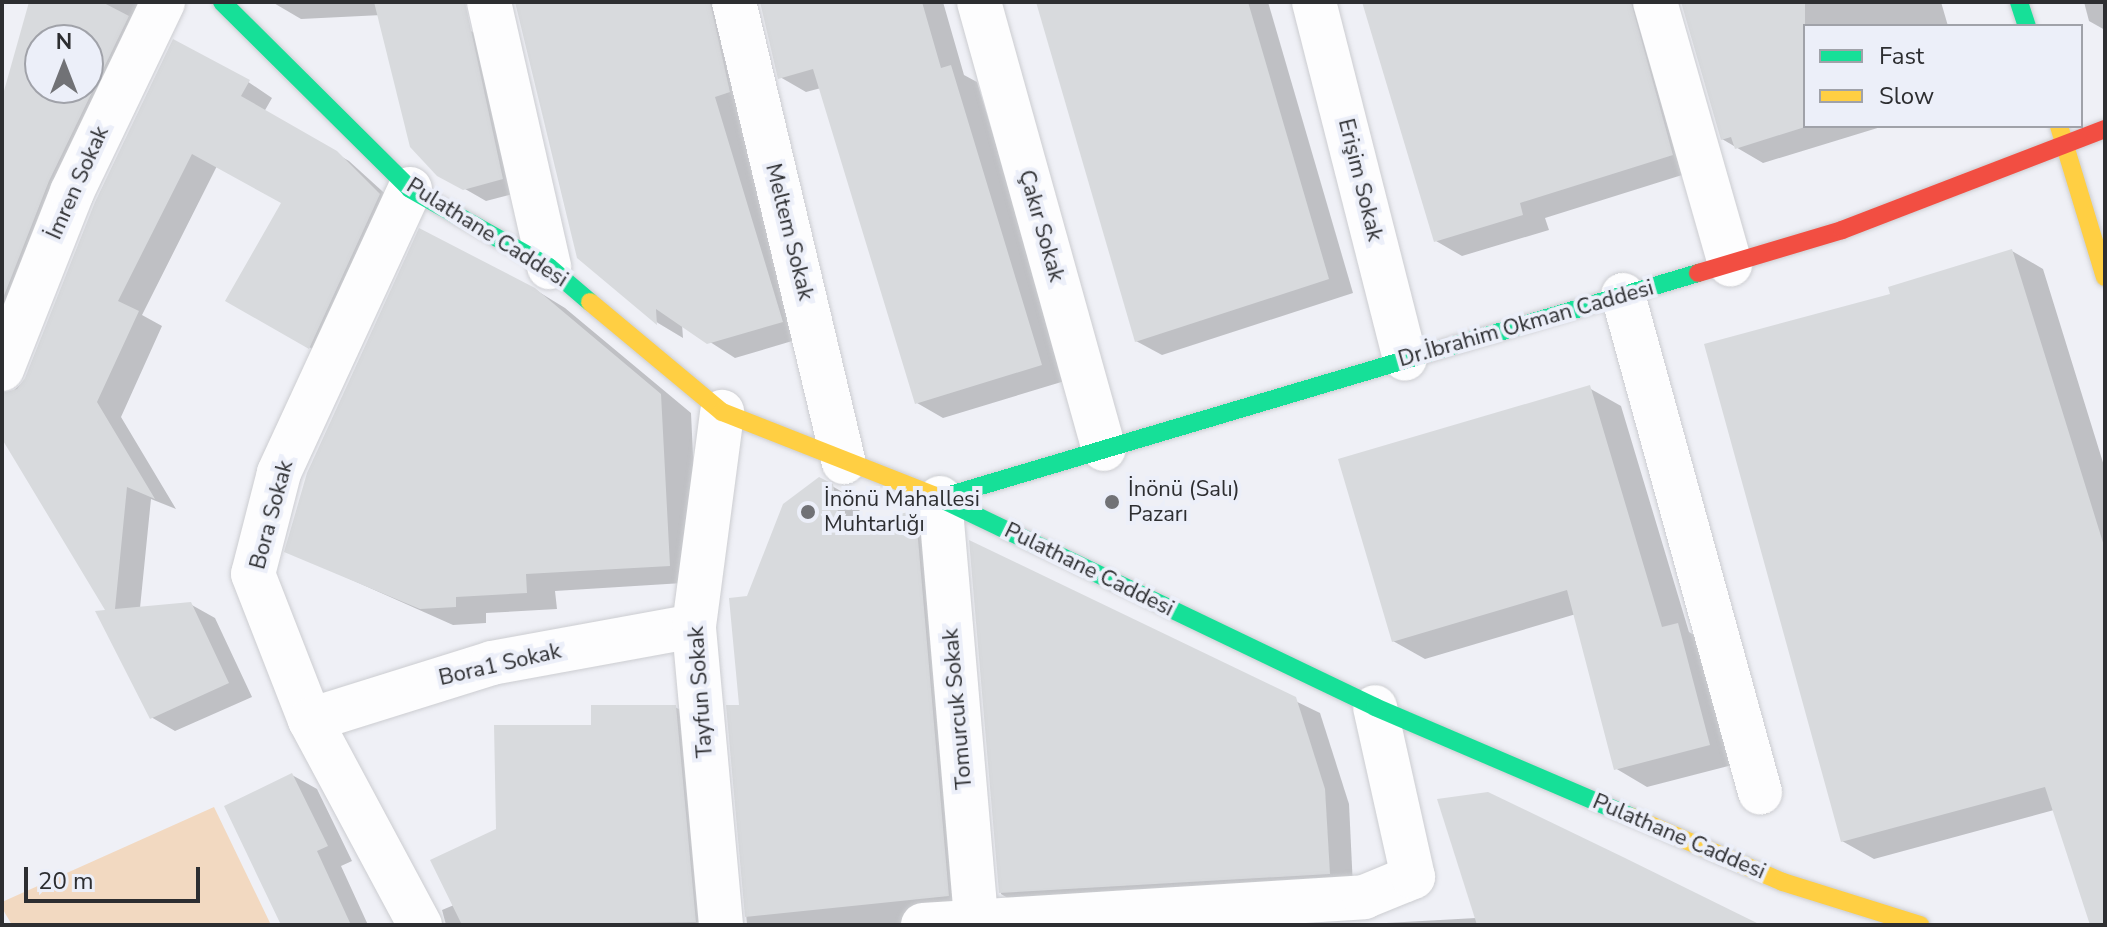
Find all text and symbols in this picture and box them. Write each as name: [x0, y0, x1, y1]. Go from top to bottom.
north arrow: [24, 24, 104, 104]
legend: [1803, 24, 2083, 128]
text: N: [56, 27, 72, 57]
text: Fast: [1879, 40, 1924, 72]
text: Slow: [1879, 80, 1934, 112]
street label: Erişim Sokak: [1332, 116, 1388, 244]
street label: İmren Sokak: [41, 122, 115, 244]
street label: Meltem Sokak: [759, 161, 819, 303]
street label: Çakır Sokak: [1012, 167, 1070, 285]
street label: Pulathane Caddesi: [401, 173, 573, 293]
street label: Dr.İbrahim Okman Caddesi: [1395, 275, 1657, 373]
street label: Bora Sokak: [245, 458, 299, 572]
place label: İnönü (Salı) Pazarı: [1128, 476, 1240, 528]
place label: İnönü Mahallesi Muhtarlığı: [824, 486, 980, 538]
marker: İnönü (Salı) Pazarı: [1103, 493, 1121, 511]
marker: İnönü Mahallesi Muhtarlığı: [799, 503, 817, 521]
street label: Pulathane Caddesi: [1000, 518, 1178, 622]
street label: Tayfun Sokak: [683, 625, 719, 759]
street label: Tomurcuk Sokak: [938, 628, 978, 790]
street label: Bora1 Sokak: [436, 638, 564, 692]
street label: Pulathane Caddesi: [1589, 789, 1769, 885]
scale bar: [28, 851, 204, 901]
text: 20 m: [38, 865, 94, 897]

